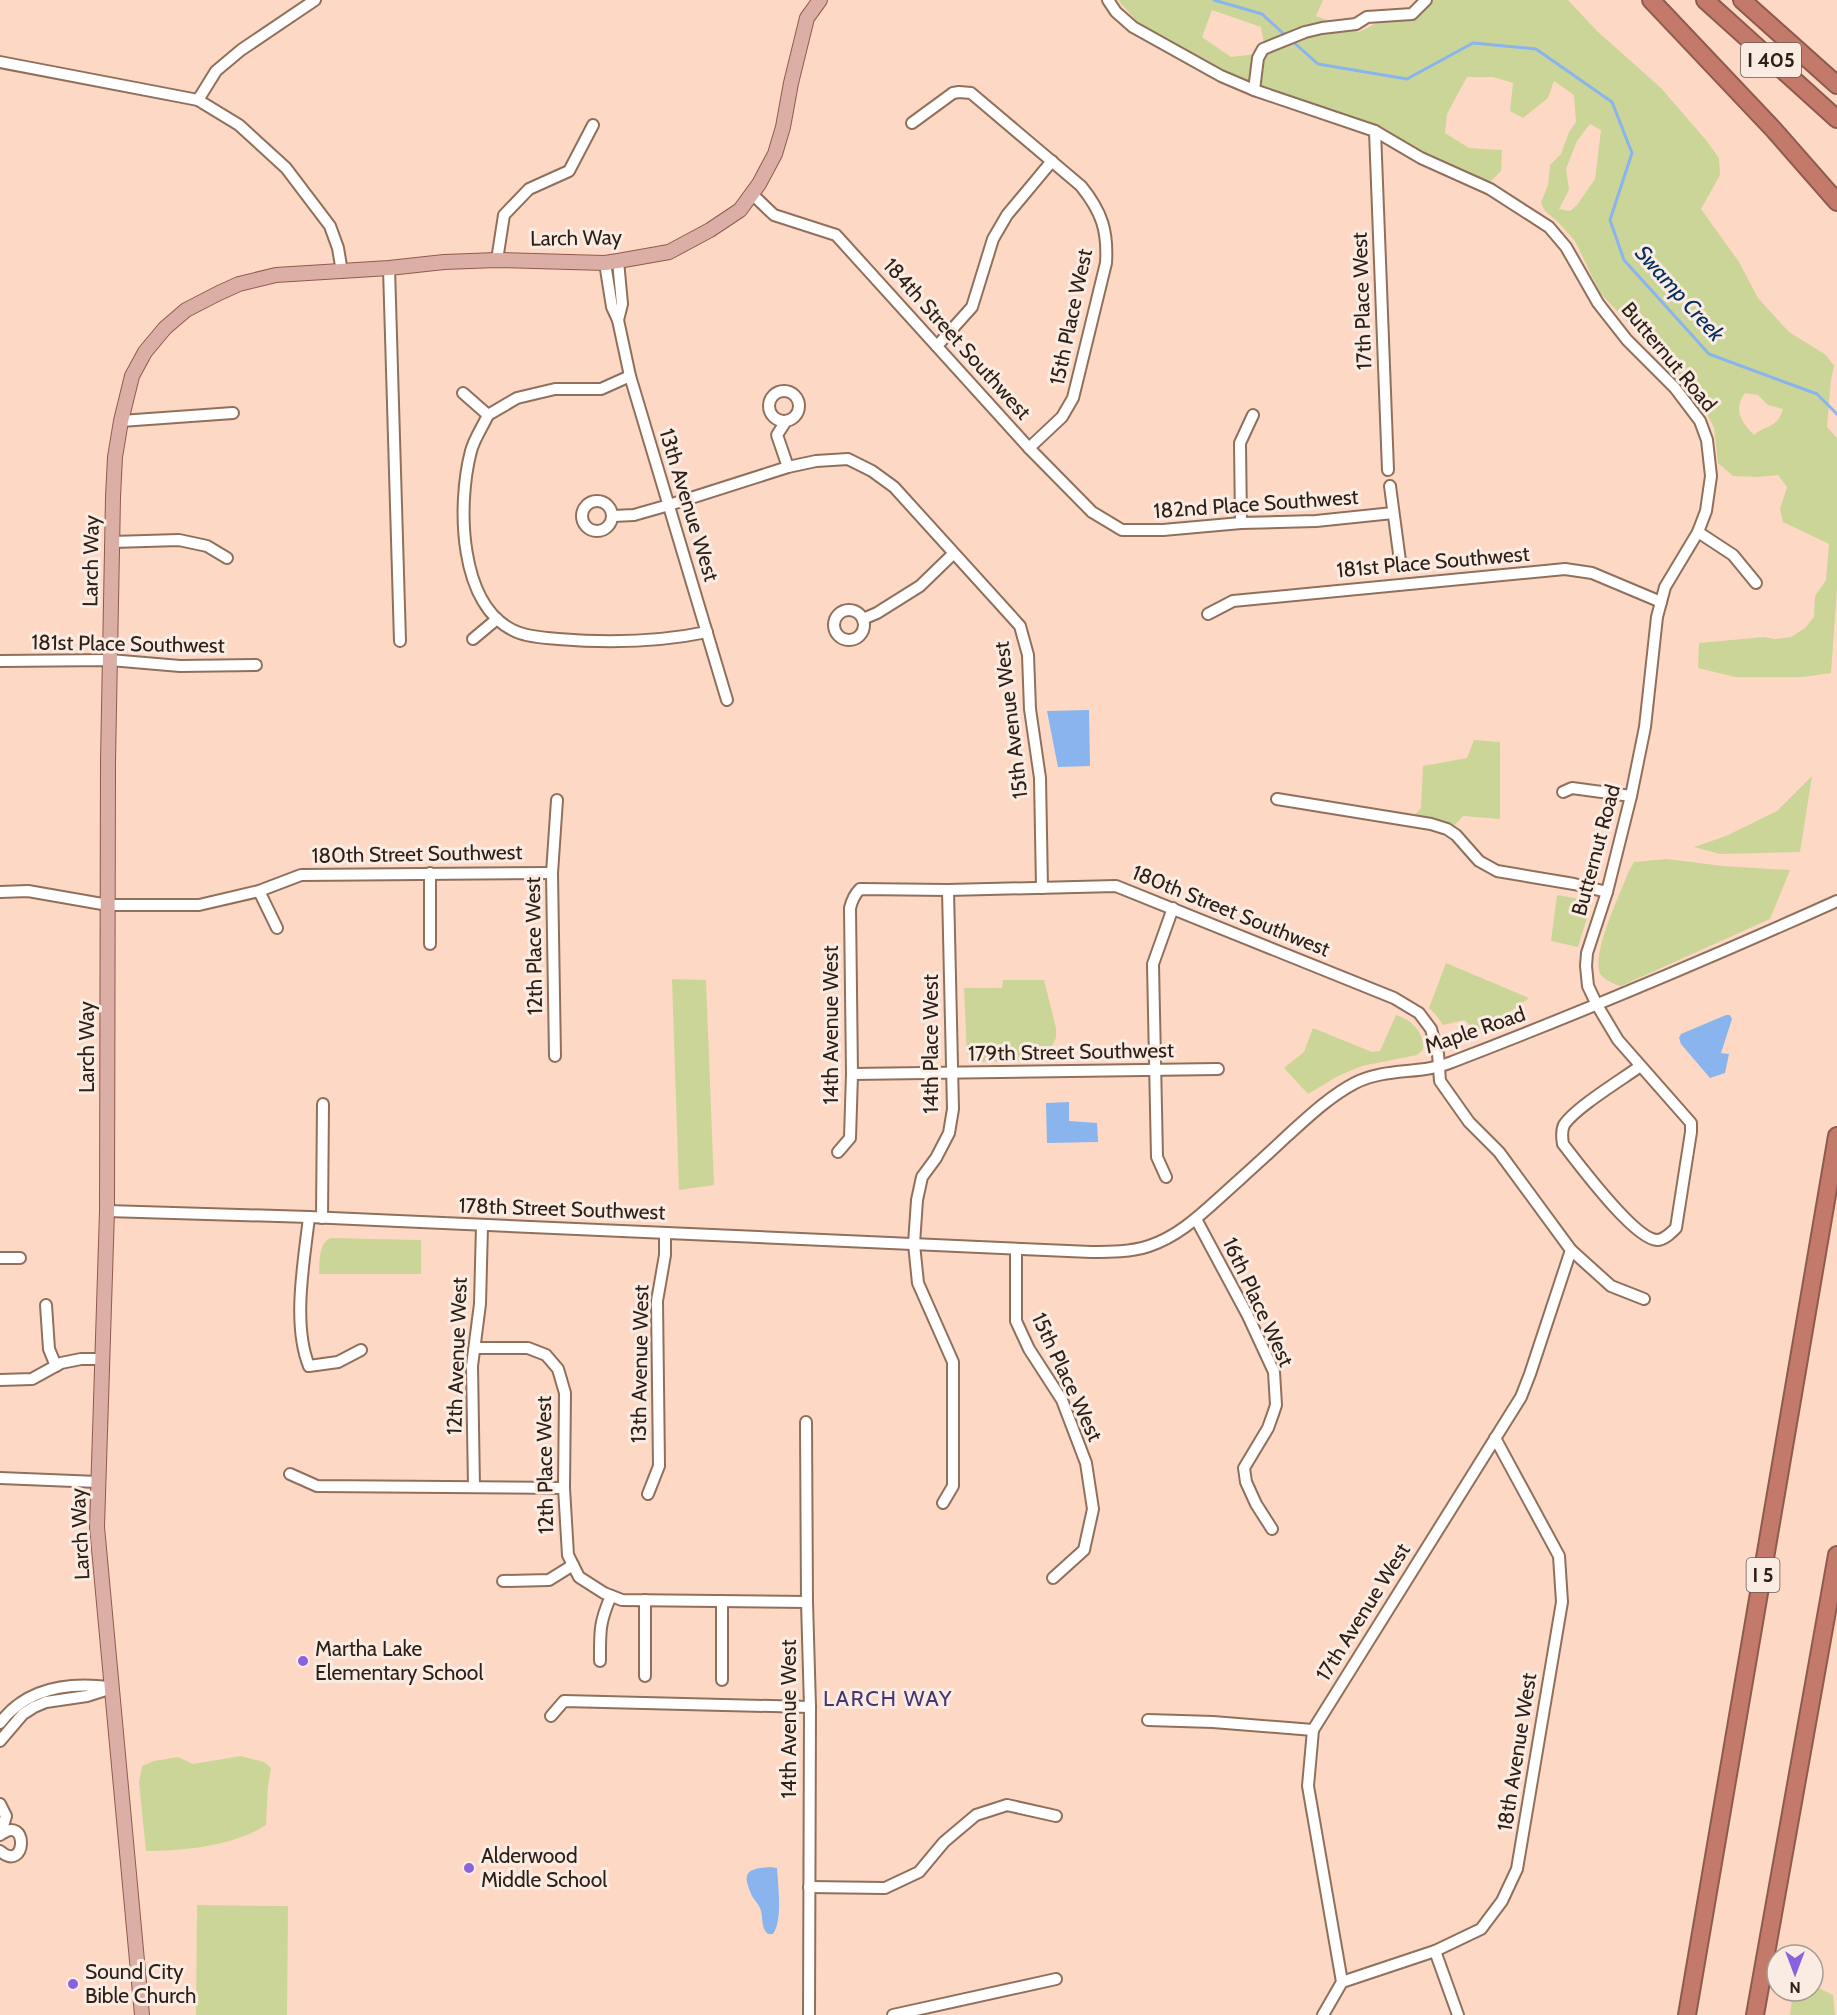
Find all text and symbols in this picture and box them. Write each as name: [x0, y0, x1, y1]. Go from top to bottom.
road number: I 405: [1741, 43, 1801, 77]
street label: Larch Way: [530, 224, 623, 251]
street label: 17th Place West: [1347, 232, 1376, 370]
water label: Swamp Creek: [1629, 240, 1730, 347]
street label: 15th Place West: [1044, 246, 1097, 387]
street label: 184th Street Southwest: [878, 253, 1036, 424]
street label: Butternut Road: [1616, 297, 1722, 416]
street label: 13th Avenue West: [654, 426, 725, 584]
street label: 182nd Place Southwest: [1153, 484, 1359, 523]
street label: Larch Way: [77, 514, 104, 607]
street label: 181st Place Southwest: [1335, 541, 1530, 582]
street label: 181st Place Southwest: [31, 629, 225, 658]
street label: 15th Avenue West: [988, 640, 1033, 800]
street label: Butternut Road: [1566, 781, 1625, 918]
street label: 180th Street Southwest: [311, 839, 523, 868]
street label: 180th Street Southwest: [1129, 859, 1334, 962]
street label: 12th Place West: [520, 877, 547, 1015]
street label: 14th Avenue West: [818, 945, 843, 1105]
street label: 14th Place West: [918, 974, 943, 1114]
street label: Larch Way: [74, 1001, 99, 1093]
street label: Maple Road: [1421, 1001, 1528, 1058]
street label: 179th Street Southwest: [968, 1037, 1174, 1066]
street label: 178th Street Southwest: [458, 1192, 666, 1225]
street label: 16th Place West: [1218, 1233, 1299, 1370]
street label: 12th Avenue West: [441, 1277, 472, 1435]
street label: 13th Avenue West: [626, 1285, 653, 1443]
street label: 15th Place West: [1027, 1309, 1108, 1445]
street label: 12th Place West: [531, 1396, 558, 1534]
street label: Larch Way: [65, 1487, 94, 1581]
street label: 17th Avenue West: [1310, 1538, 1415, 1685]
road number: I 5: [1746, 1558, 1780, 1592]
place label: Martha Lake Elementary School: [315, 1636, 483, 1685]
street label: 14th Avenue West: [776, 1639, 801, 1799]
marker: Martha Lake Elementary School: [296, 1654, 310, 1668]
street label: 18th Avenue West: [1492, 1671, 1541, 1833]
district label: LARCH WAY: [823, 1685, 953, 1712]
place label: Alderwood Middle School: [481, 1843, 607, 1892]
marker: Alderwood Middle School: [462, 1861, 476, 1875]
north arrow: [1765, 1943, 1825, 2003]
place label: Sound City Bible Church: [85, 1959, 196, 2008]
marker: Sound City Bible Church: [66, 1977, 80, 1991]
text: N: [1789, 1978, 1801, 1997]

